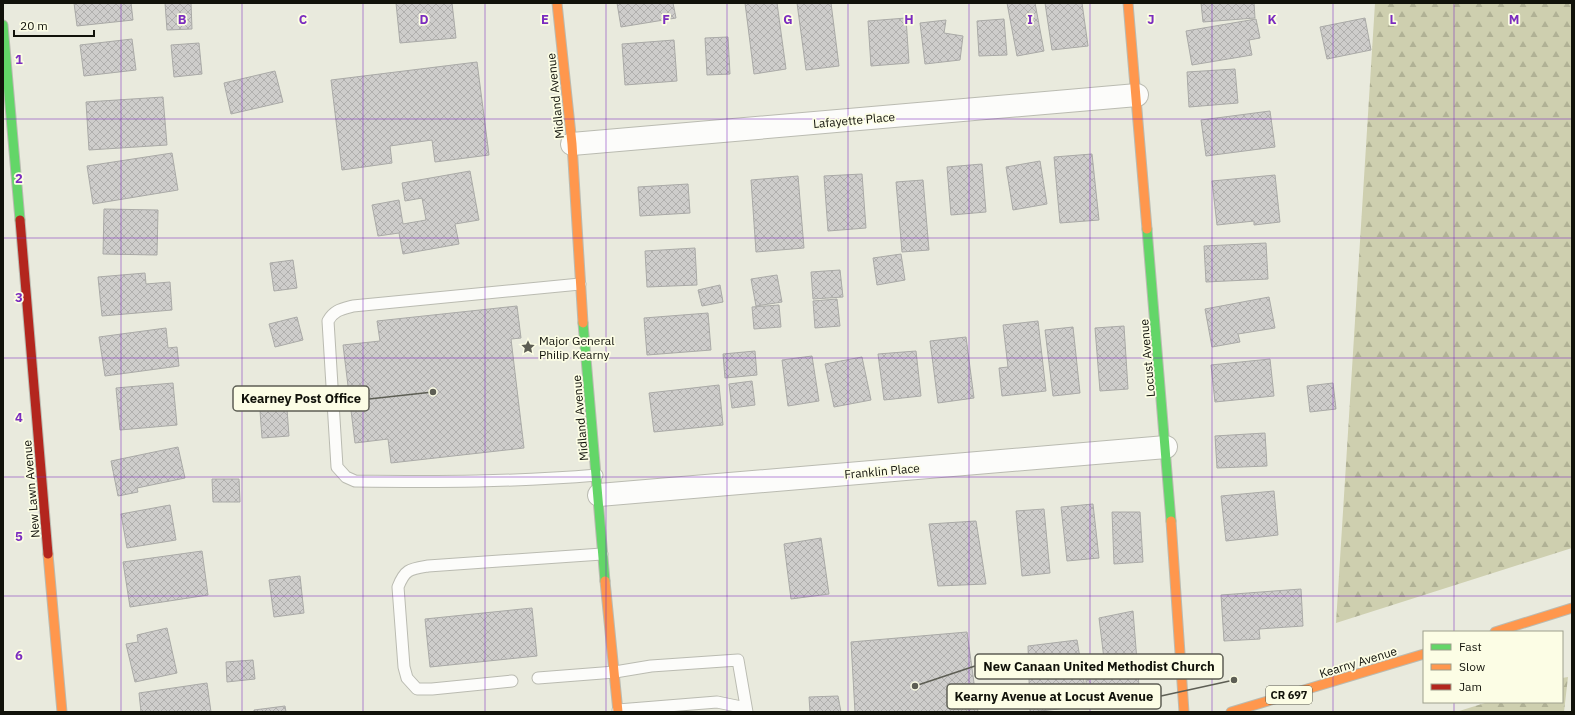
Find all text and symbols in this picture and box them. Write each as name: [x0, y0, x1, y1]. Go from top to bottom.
text: B: [178, 11, 187, 28]
text: C: [299, 11, 308, 28]
text: D: [419, 11, 429, 28]
text: E: [541, 11, 549, 28]
text: F: [662, 11, 670, 28]
text: G: [783, 11, 793, 28]
text: H: [904, 11, 914, 28]
text: I: [1027, 11, 1033, 28]
text: J: [1147, 11, 1155, 28]
text: K: [1267, 11, 1277, 28]
text: L: [1390, 11, 1397, 28]
text: M: [1509, 11, 1519, 28]
scale bar: [14, 12, 94, 38]
text: 20 m: [20, 18, 48, 33]
text: 1: [15, 51, 23, 68]
street label: Midland Avenue: [543, 52, 567, 140]
street label: Lafayette Place: [812, 109, 896, 131]
text: 2: [15, 170, 23, 187]
text: 3: [15, 289, 23, 306]
street label: Locust Avenue: [1136, 318, 1158, 398]
place label: Major General Philip Kearny: [539, 333, 614, 362]
place icon: Major General Philip Kearny: [520, 339, 536, 355]
street label: Midland Avenue: [569, 374, 591, 462]
callout: Kearney Post Office: [233, 386, 369, 411]
text: Kearney Post Office: [241, 390, 361, 407]
text: 4: [15, 409, 23, 426]
street label: New Lawn Avenue: [19, 439, 43, 539]
street label: Franklin Place: [844, 460, 921, 482]
text: 5: [15, 528, 23, 545]
legend: [1423, 631, 1563, 703]
text: Fast: [1459, 639, 1482, 654]
street label: Kearny Avenue: [1317, 643, 1399, 681]
text: 6: [15, 647, 23, 664]
callout: New Canaan United Methodist Church: [975, 654, 1223, 679]
text: New Canaan United Methodist Church: [983, 658, 1215, 675]
text: Slow: [1459, 659, 1485, 674]
text: Jam: [1459, 679, 1482, 694]
callout: Kearny Avenue at Locust Avenue: [947, 684, 1161, 709]
road number: CR 697: [1266, 686, 1312, 704]
text: Kearny Avenue at Locust Avenue: [955, 688, 1153, 705]

